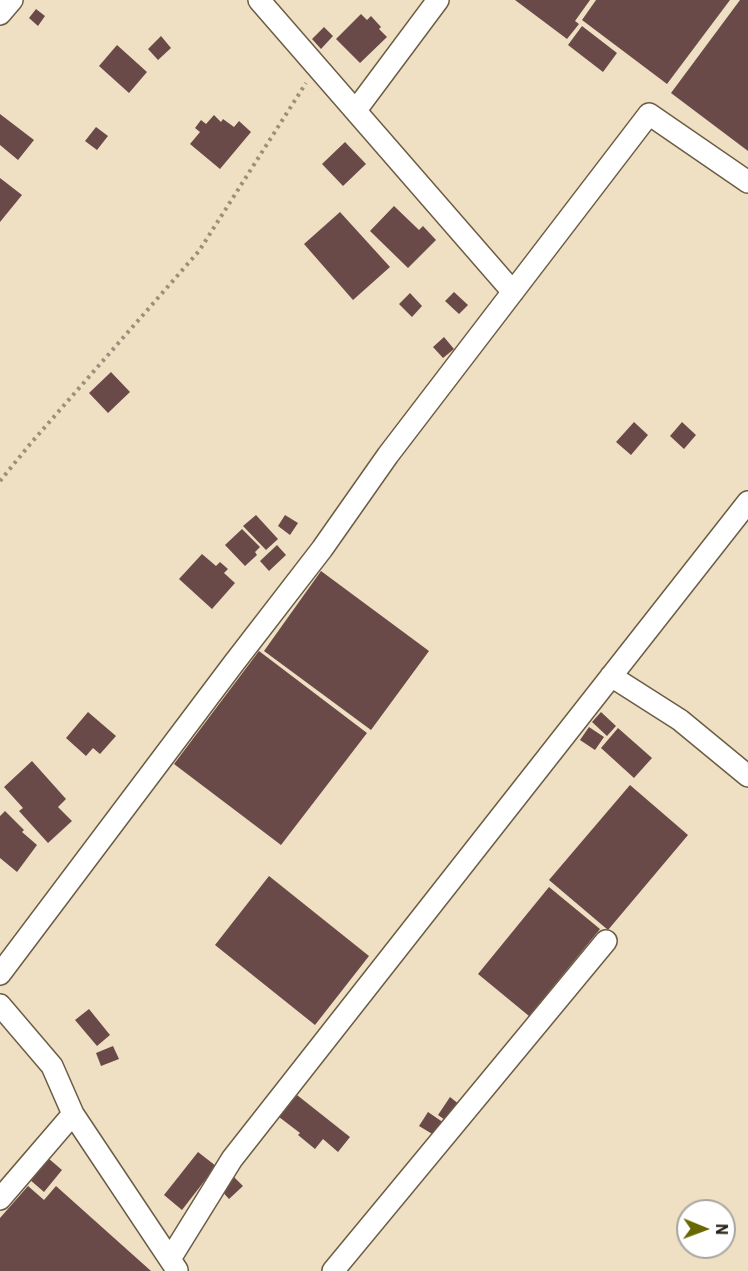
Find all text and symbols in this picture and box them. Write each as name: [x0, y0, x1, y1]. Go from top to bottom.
north arrow: [676, 1199, 736, 1259]
text: N: [712, 1223, 732, 1235]

